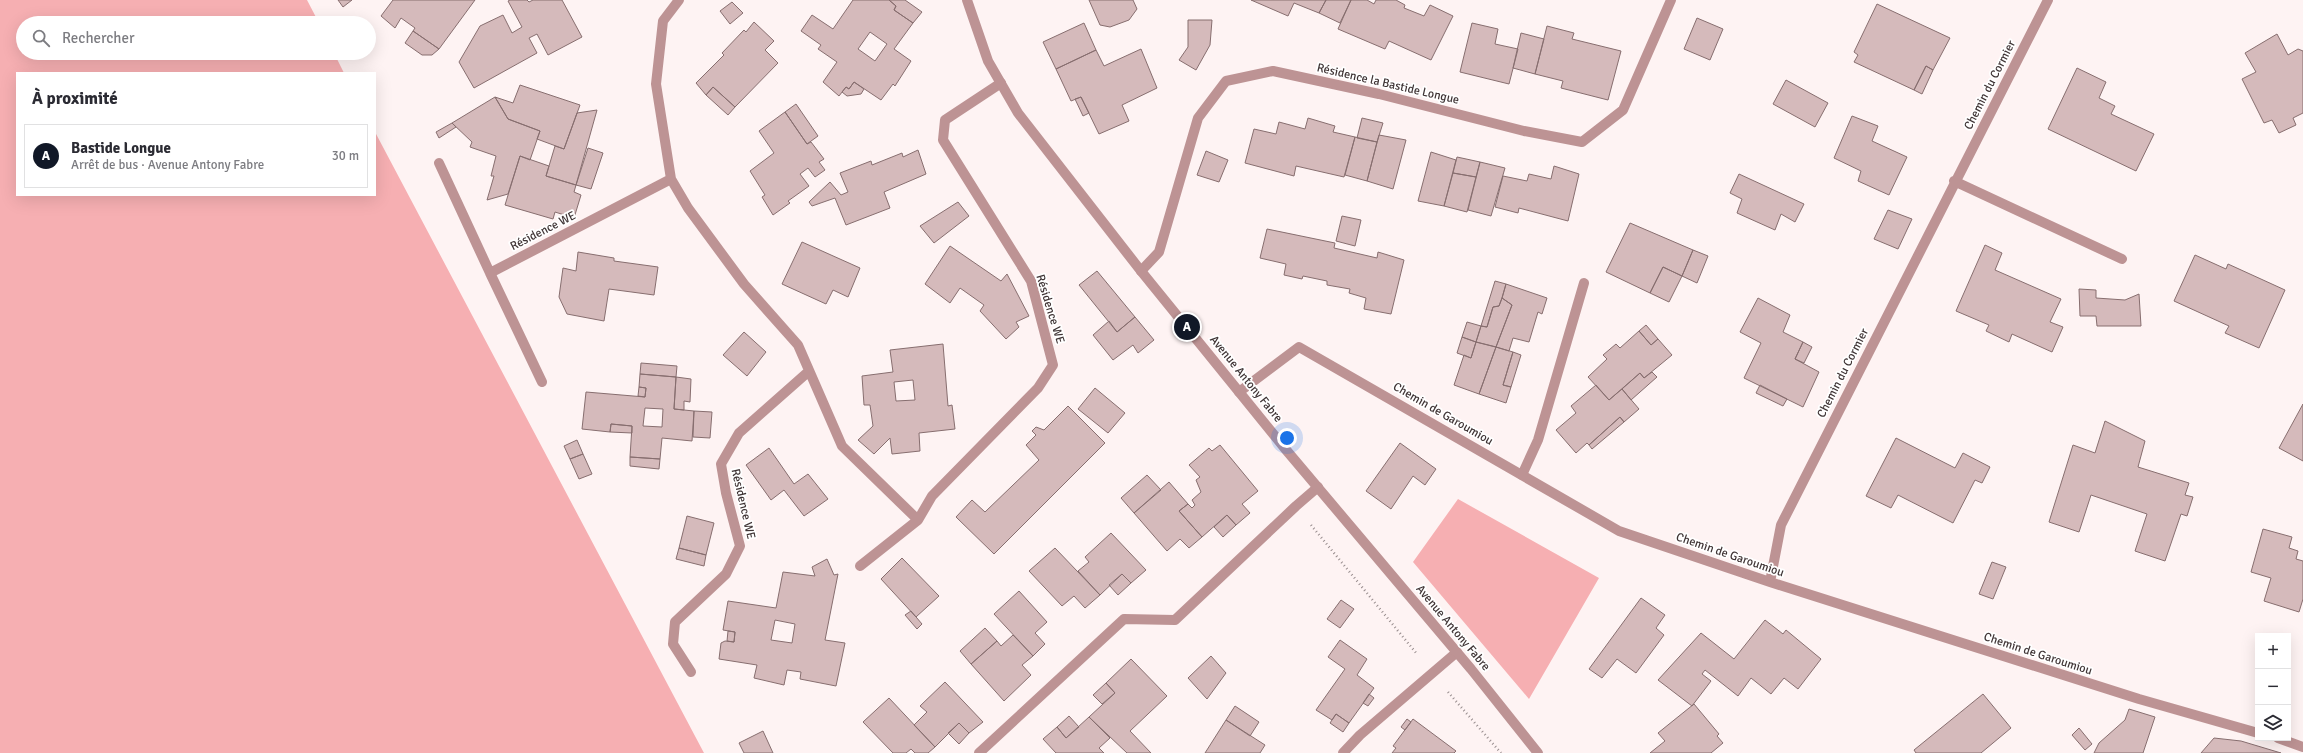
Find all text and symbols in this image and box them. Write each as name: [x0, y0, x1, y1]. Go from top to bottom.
search box: [16, 16, 376, 60]
icon: search: [30, 27, 52, 49]
text: Rechercher: [62, 29, 135, 47]
street label: Chemin du Cormier: [1961, 37, 2019, 132]
street label: Résidence la Bastide Longue: [1315, 60, 1461, 108]
text: À proximité: [32, 88, 118, 109]
text: Bastide Longue: [71, 139, 171, 157]
text: A: [42, 148, 50, 164]
text: 30 m: [332, 148, 359, 164]
text: Arrêt de bus · Avenue Antony Fabre: [71, 157, 264, 173]
street label: Résidence WE: [508, 208, 579, 254]
street label: Résidence WE: [1032, 273, 1068, 346]
pin: A: [1174, 312, 1200, 342]
street label: Chemin du Cormier: [1814, 325, 1872, 420]
street label: Avenue Antony Fabre: [1206, 333, 1286, 425]
street label: Chemin de Garoumiou: [1390, 379, 1496, 449]
your location: [1277, 428, 1297, 448]
street label: Résidence WE: [728, 467, 758, 541]
street label: Chemin de Garoumiou: [1674, 529, 1786, 581]
street label: Avenue Antony Fabre: [1413, 582, 1493, 674]
street label: Chemin de Garoumiou: [1982, 629, 2094, 679]
map controls: [2255, 633, 2291, 741]
button: +: [2255, 633, 2291, 669]
button: −: [2255, 669, 2291, 705]
button: layers: [2255, 705, 2291, 741]

